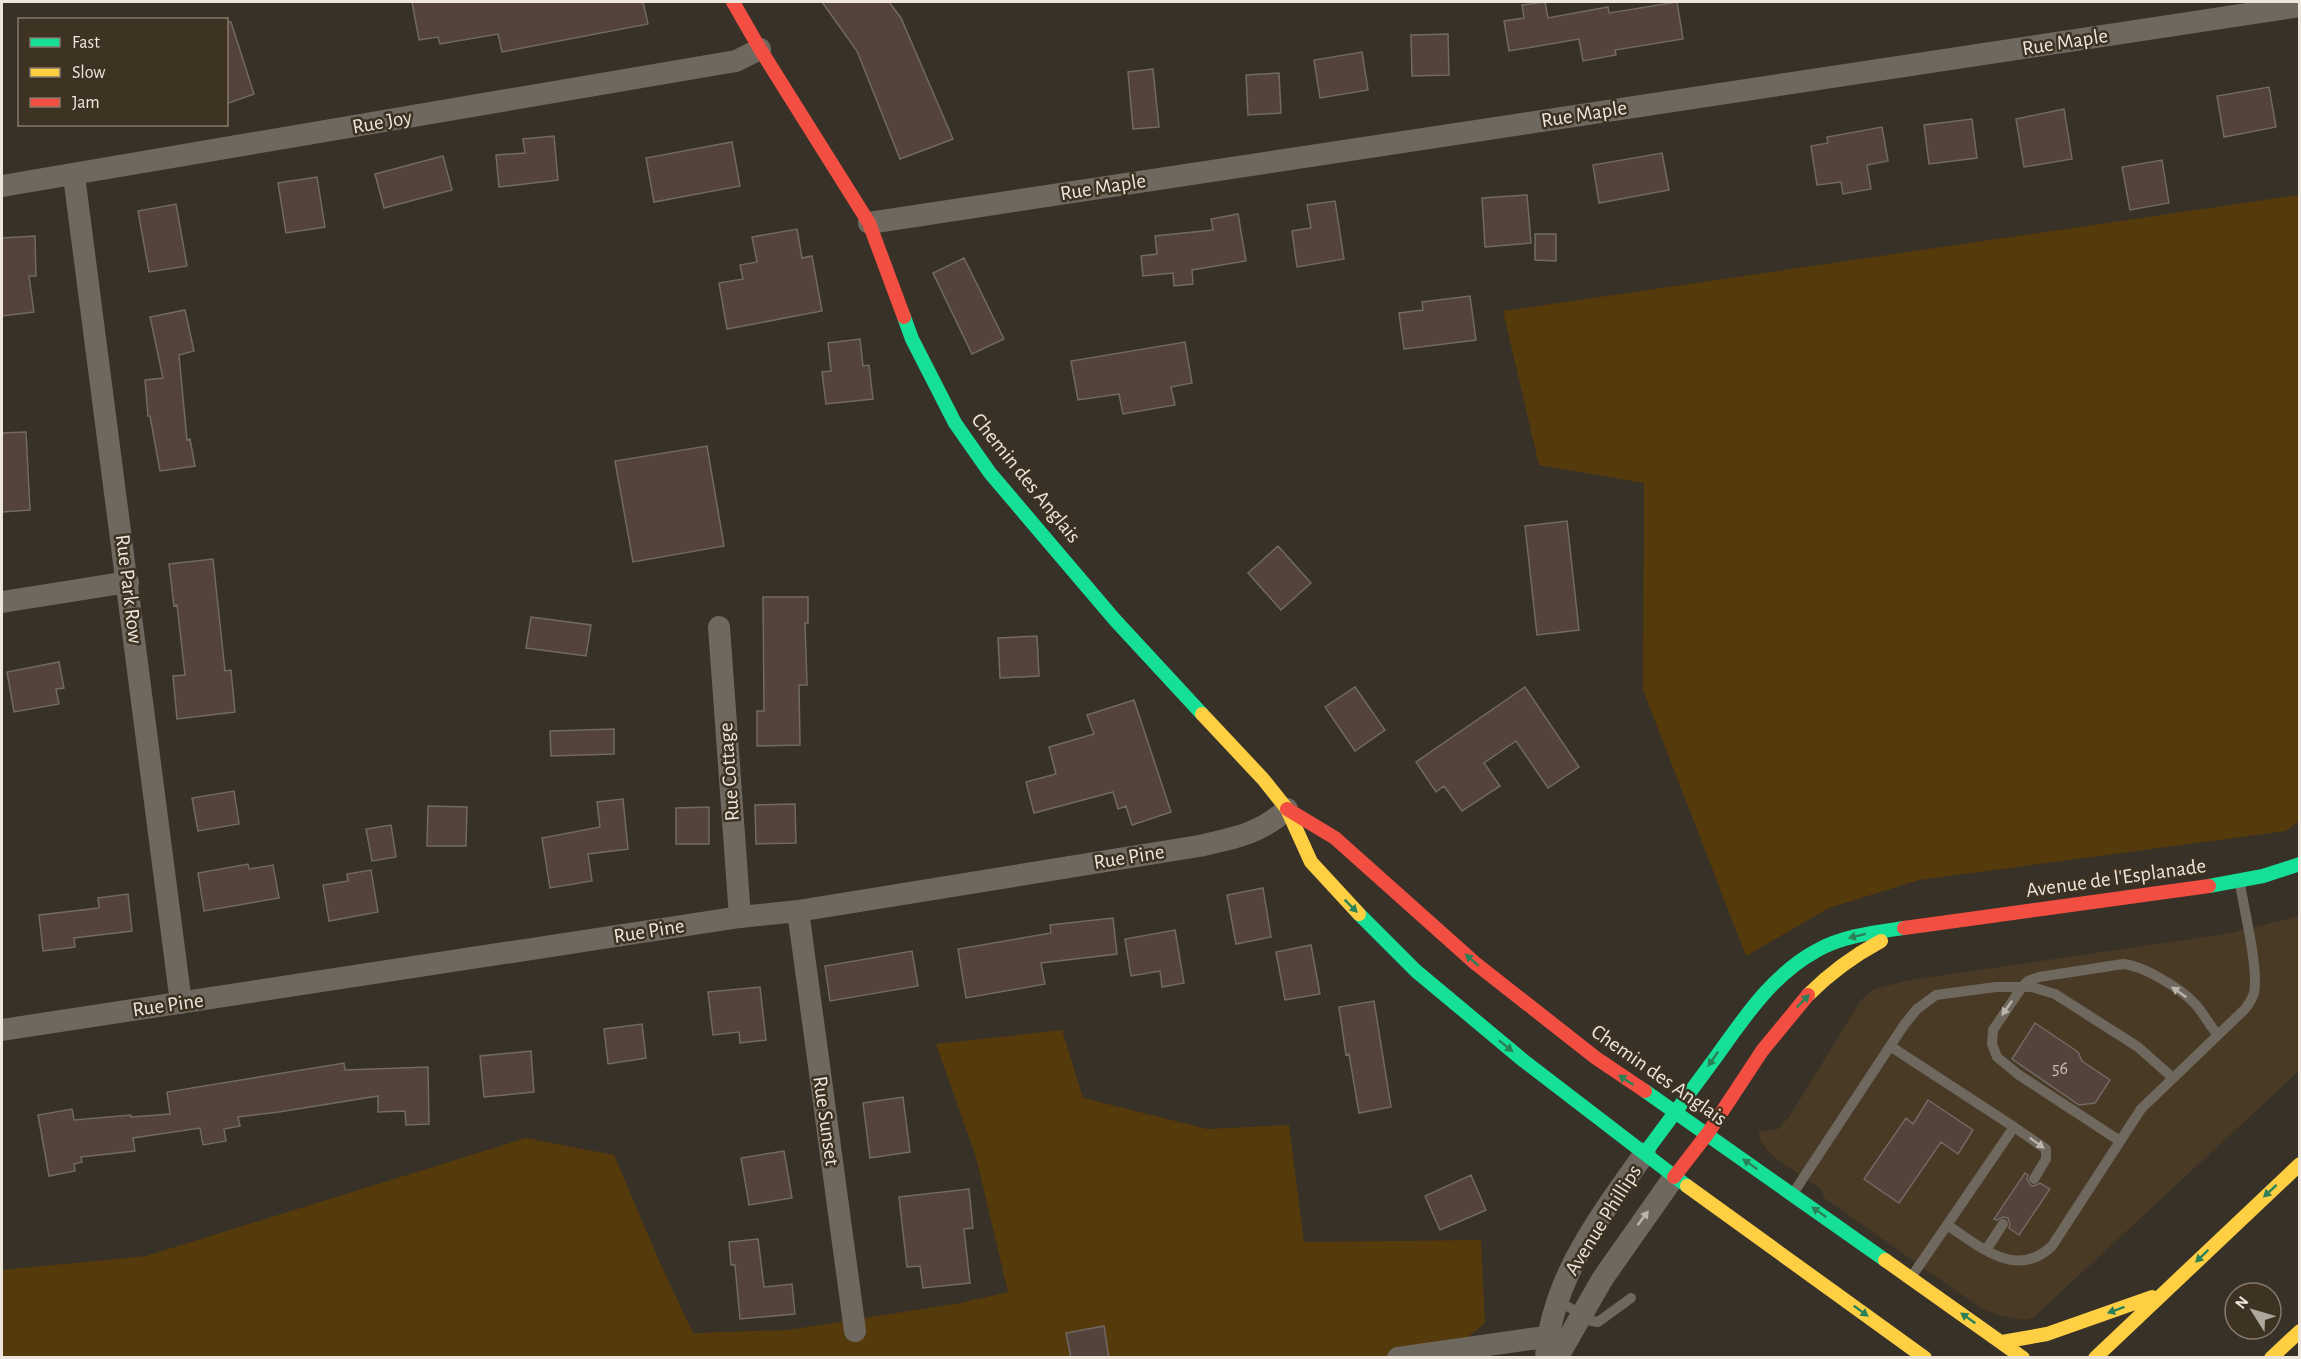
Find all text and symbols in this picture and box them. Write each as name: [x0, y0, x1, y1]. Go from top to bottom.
legend: [18, 18, 228, 126]
street label: Rue Maple: [2021, 25, 2109, 59]
text: Fast: [72, 34, 100, 52]
text: Slow: [72, 64, 105, 82]
text: Jam: [72, 94, 100, 112]
street label: Rue Maple: [1540, 97, 1628, 131]
street label: Rue Joy: [351, 106, 413, 138]
street label: Rue Maple: [1059, 170, 1147, 204]
street label: Chemin des Anglais: [967, 409, 1085, 547]
street label: Rue Park Row: [112, 533, 146, 645]
street label: Rue Cottage: [715, 722, 743, 822]
street label: Rue Pine: [1092, 841, 1166, 873]
street label: Avenue de l'Esplanade: [2025, 855, 2207, 901]
one-way arrow: [1343, 898, 1357, 912]
street label: Rue Pine: [612, 915, 686, 947]
one-way arrow: [1848, 932, 1867, 941]
one-way arrow: [1465, 954, 1480, 967]
one-way arrow: [2171, 987, 2187, 998]
street label: Rue Pine: [131, 990, 205, 1020]
one-way arrow: [1795, 995, 1809, 1009]
one-way arrow: [2001, 1000, 2013, 1016]
street label: Chemin des Anglais: [1587, 1020, 1731, 1130]
one-way arrow: [1498, 1040, 1513, 1052]
one-way arrow: [1707, 1050, 1719, 1066]
house number: 56: [2052, 1060, 2068, 1078]
street label: Rue Sunset: [809, 1075, 843, 1168]
one-way arrow: [1618, 1075, 1634, 1086]
one-way arrow: [2029, 1137, 2045, 1149]
one-way arrow: [1743, 1158, 1759, 1170]
street label: Avenue Phillips: [1561, 1161, 1645, 1279]
one-way arrow: [2263, 1184, 2278, 1198]
one-way arrow: [1811, 1206, 1827, 1218]
one-way arrow: [1637, 1211, 1649, 1227]
one-way arrow: [2195, 1249, 2210, 1262]
north arrow: [2223, 1281, 2283, 1341]
text: N: [2232, 1293, 2252, 1312]
one-way arrow: [1853, 1304, 1868, 1316]
one-way arrow: [2107, 1305, 2125, 1315]
one-way arrow: [1961, 1312, 1977, 1324]

